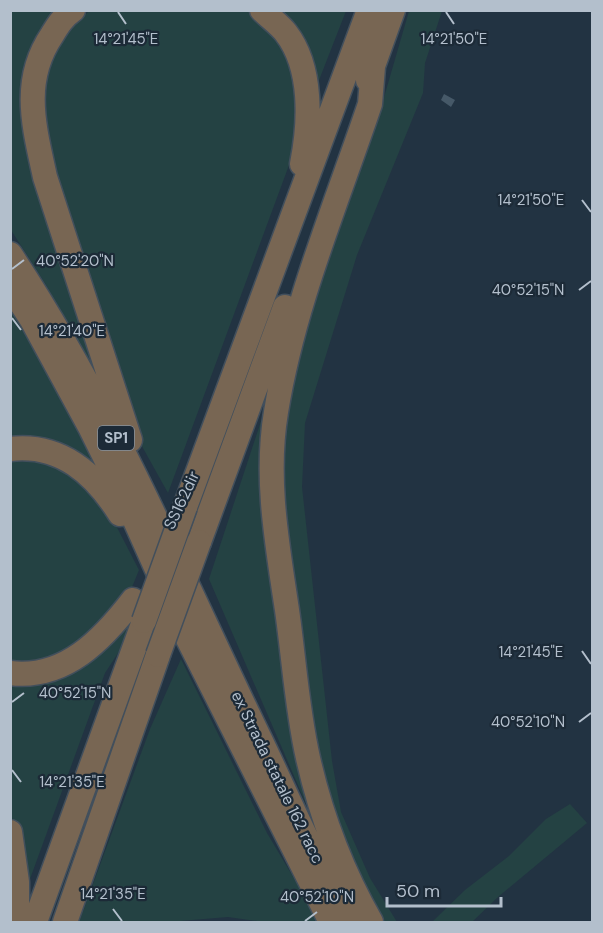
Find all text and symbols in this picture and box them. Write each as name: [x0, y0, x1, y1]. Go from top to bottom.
text: 14°21'45"E: [94, 29, 158, 49]
text: 14°21'50"E: [421, 29, 487, 49]
text: 14°21'50"E: [498, 190, 564, 210]
text: 40°52'20"N: [36, 251, 114, 271]
text: 40°52'15"N: [492, 280, 564, 300]
text: 14°21'40"E: [39, 321, 105, 341]
road number: SP1: [98, 426, 134, 450]
street label: SS162dir: [159, 468, 204, 533]
text: 14°21'45"E: [499, 642, 563, 662]
text: 40°52'15"N: [39, 683, 111, 703]
street label: ex Strada statale 162 racc: [227, 687, 329, 867]
text: 40°52'10"N: [491, 712, 565, 732]
text: 14°21'35"E: [39, 772, 105, 792]
scale bar: [387, 870, 501, 908]
text: 50 m: [396, 879, 440, 903]
text: 14°21'35"E: [80, 884, 146, 904]
text: 40°52'10"N: [280, 887, 354, 907]

